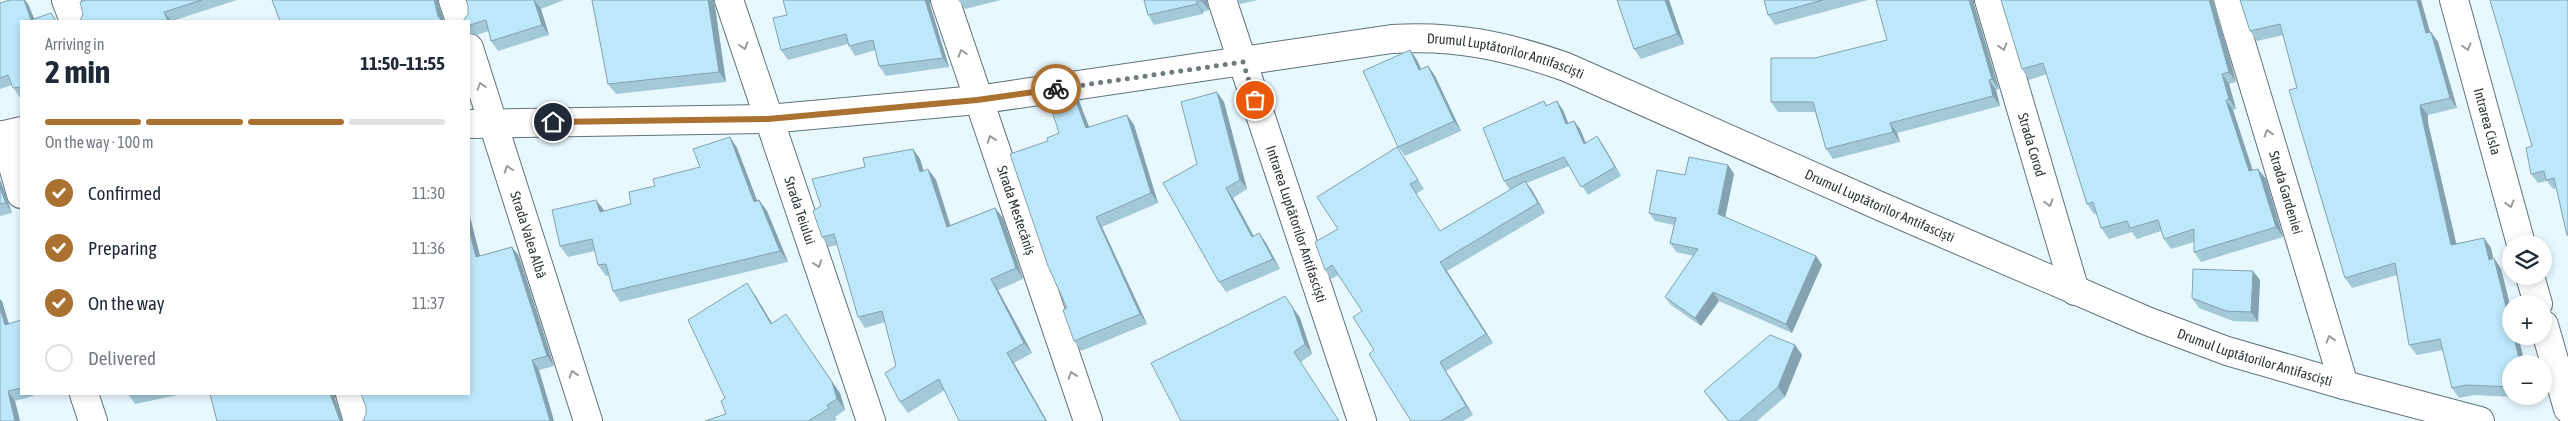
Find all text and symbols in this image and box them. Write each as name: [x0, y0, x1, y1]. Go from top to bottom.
street label: Drumul Luptătorilor Antifasciști: [1427, 30, 1587, 82]
text: Arriving in: [45, 35, 105, 53]
one-way arrow: [739, 42, 749, 50]
one-way arrow: [1998, 42, 2008, 50]
one-way arrow: [2462, 42, 2472, 51]
one-way arrow: [958, 50, 968, 58]
text: 11:50–11:55: [360, 52, 445, 74]
text: 2 min: [45, 53, 110, 90]
courier: [1031, 64, 1081, 114]
icon: bike: [1042, 75, 1070, 103]
pin: [1234, 79, 1276, 121]
one-way arrow: [477, 82, 487, 91]
icon: bag: [1241, 86, 1269, 114]
street label: Intrarea Cisla: [2471, 86, 2504, 157]
pin: [532, 101, 574, 143]
icon: home: [539, 108, 567, 136]
street label: Strada Corod: [2015, 111, 2049, 179]
one-way arrow: [2264, 129, 2274, 138]
text: On the way · 100 m: [45, 133, 154, 151]
one-way arrow: [987, 135, 997, 143]
street label: Intrarea Luptătorilor Antifasciști: [1263, 144, 1330, 304]
street label: Strada Gardeniei: [2266, 149, 2306, 236]
street label: Strada Mestecăniș: [994, 164, 1039, 257]
one-way arrow: [504, 166, 514, 174]
street label: Drumul Luptătorilor Antifasciști: [1803, 166, 1957, 245]
street label: Strada Teiului: [781, 174, 819, 246]
icon: check: [45, 179, 73, 207]
text: Confirmed: [88, 182, 161, 204]
text: 11:30: [412, 184, 445, 202]
street label: Strada Valea Albă: [507, 189, 550, 280]
one-way arrow: [2044, 198, 2054, 206]
one-way arrow: [2505, 199, 2515, 207]
icon: check: [45, 234, 73, 262]
map controls: [2502, 235, 2552, 405]
button: layers: [2502, 235, 2552, 285]
text: Preparing: [88, 237, 157, 259]
text: 11:36: [412, 239, 445, 257]
one-way arrow: [812, 260, 822, 268]
icon: check: [45, 289, 73, 317]
text: On the way: [88, 292, 165, 314]
text: 11:37: [412, 294, 445, 312]
button: +: [2502, 295, 2552, 345]
street label: Drumul Luptătorilor Antifasciști: [2175, 325, 2334, 389]
one-way arrow: [2326, 335, 2336, 343]
text: Delivered: [88, 347, 156, 369]
button: −: [2502, 355, 2552, 405]
one-way arrow: [569, 371, 579, 379]
one-way arrow: [1068, 371, 1078, 380]

